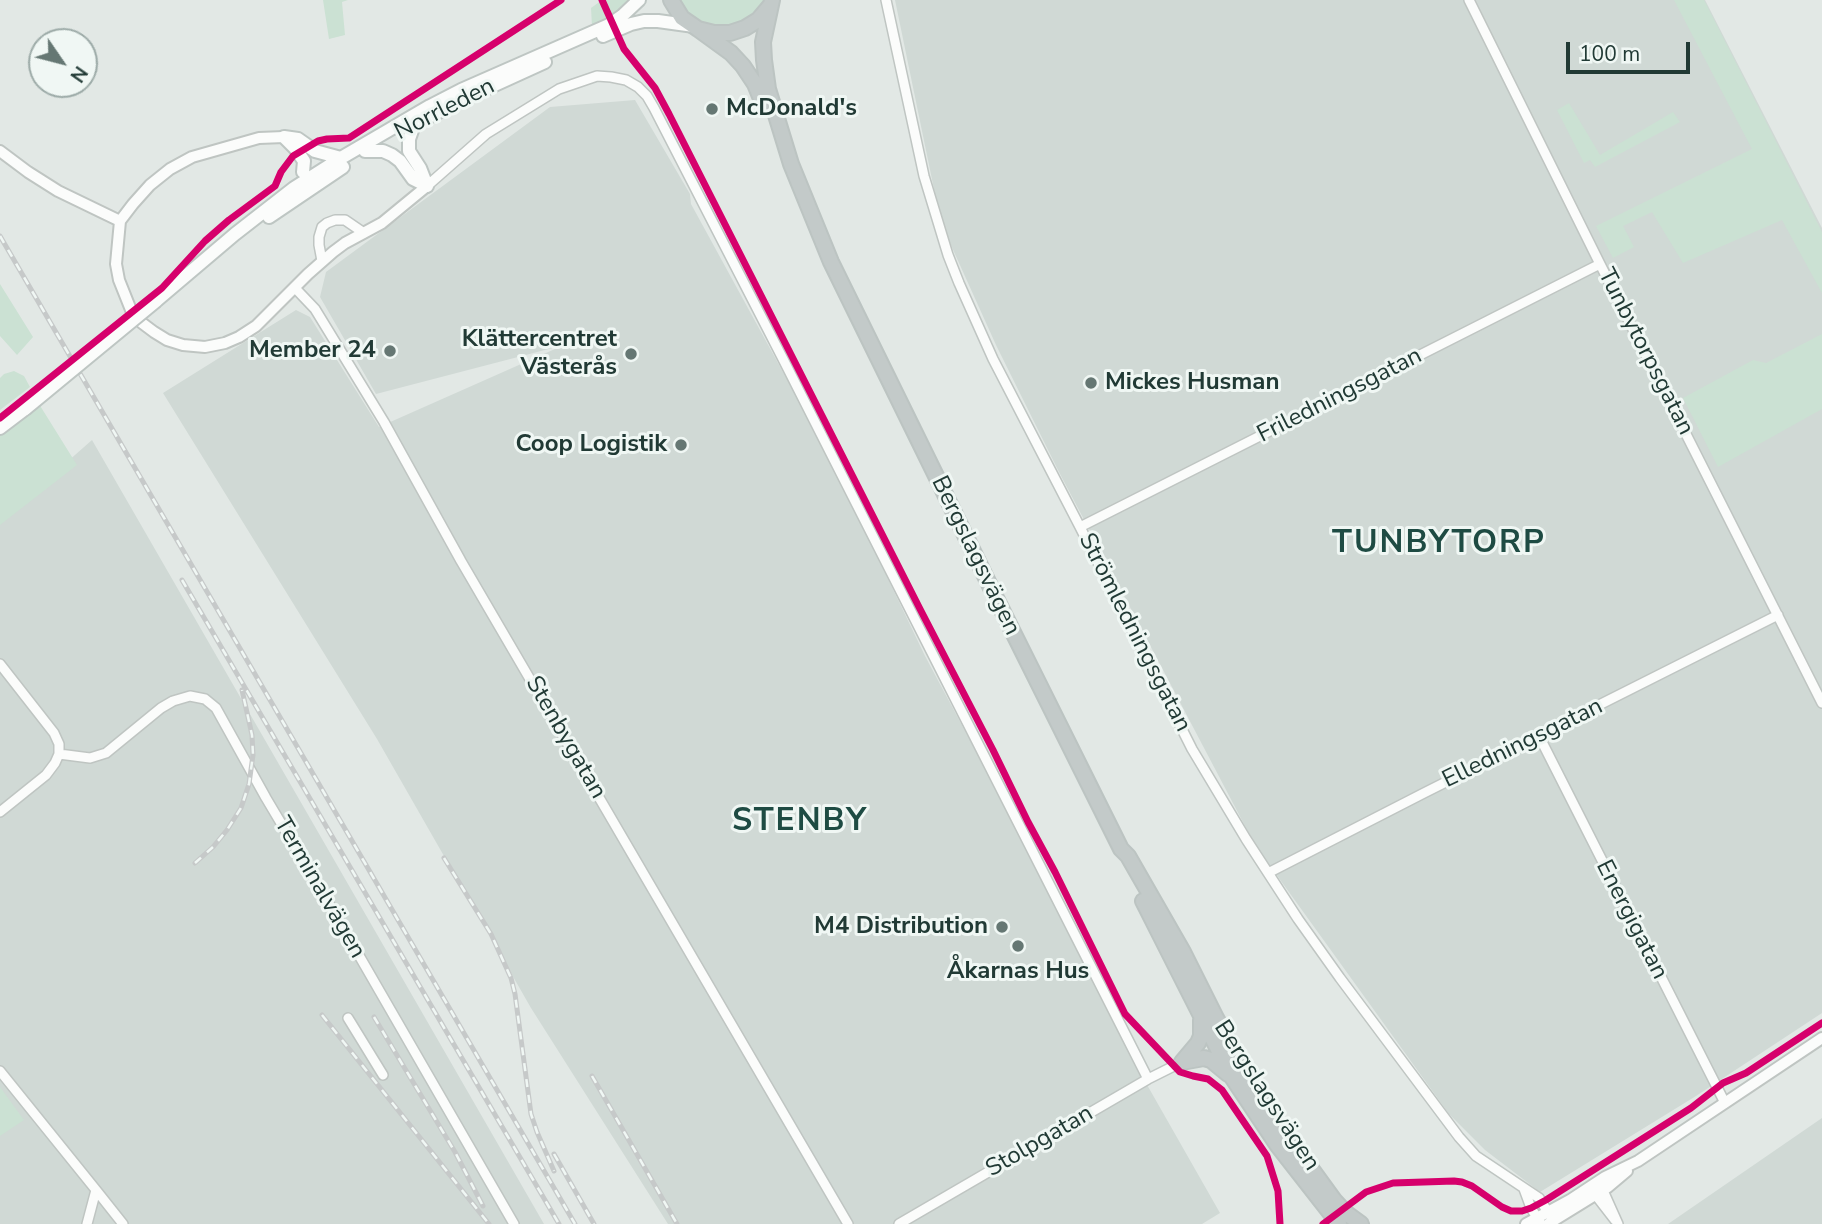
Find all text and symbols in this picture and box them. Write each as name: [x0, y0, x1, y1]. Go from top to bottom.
north arrow: [28, 28, 98, 98]
scale bar: [1570, 28, 1694, 72]
text: 100 m: [1579, 40, 1640, 68]
text: N: [64, 61, 93, 87]
street label: Norrleden: [390, 73, 500, 147]
place label: McDonald's: [726, 95, 857, 123]
marker: McDonald's: [704, 101, 720, 117]
street label: Tunbytorpsgatan: [1591, 264, 1699, 440]
place label: Klättercentret Västerås: [462, 326, 617, 382]
place label: Member 24: [249, 337, 376, 365]
street label: Friledningsgatan: [1253, 342, 1427, 450]
marker: Member 24: [382, 343, 398, 359]
marker: Klättercentret Västerås: [623, 346, 639, 362]
place label: Mickes Husman: [1105, 369, 1279, 397]
marker: Mickes Husman: [1083, 375, 1099, 391]
place label: Coop Logistik: [515, 431, 667, 459]
marker: Coop Logistik: [673, 437, 689, 453]
street label: Bergslagsvägen: [924, 472, 1026, 640]
district label: TUNBYTORP: [1333, 525, 1545, 563]
street label: Strömledningsgatan: [1071, 529, 1197, 737]
street label: Stenbygatan: [518, 672, 612, 804]
street label: Elledningsgatan: [1438, 693, 1608, 795]
district label: STENBY: [733, 803, 867, 841]
street label: Terminalvägen: [267, 812, 371, 964]
street label: Energigatan: [1589, 856, 1673, 984]
place label: M4 Distribution: [814, 913, 988, 941]
marker: M4 Distribution: [994, 919, 1010, 935]
marker: Åkarnas Hus: [1010, 938, 1026, 954]
place label: Åkarnas Hus: [947, 958, 1089, 986]
street label: Bergslagsvägen: [1207, 1015, 1325, 1177]
street label: Stolpgatan: [981, 1100, 1099, 1184]

